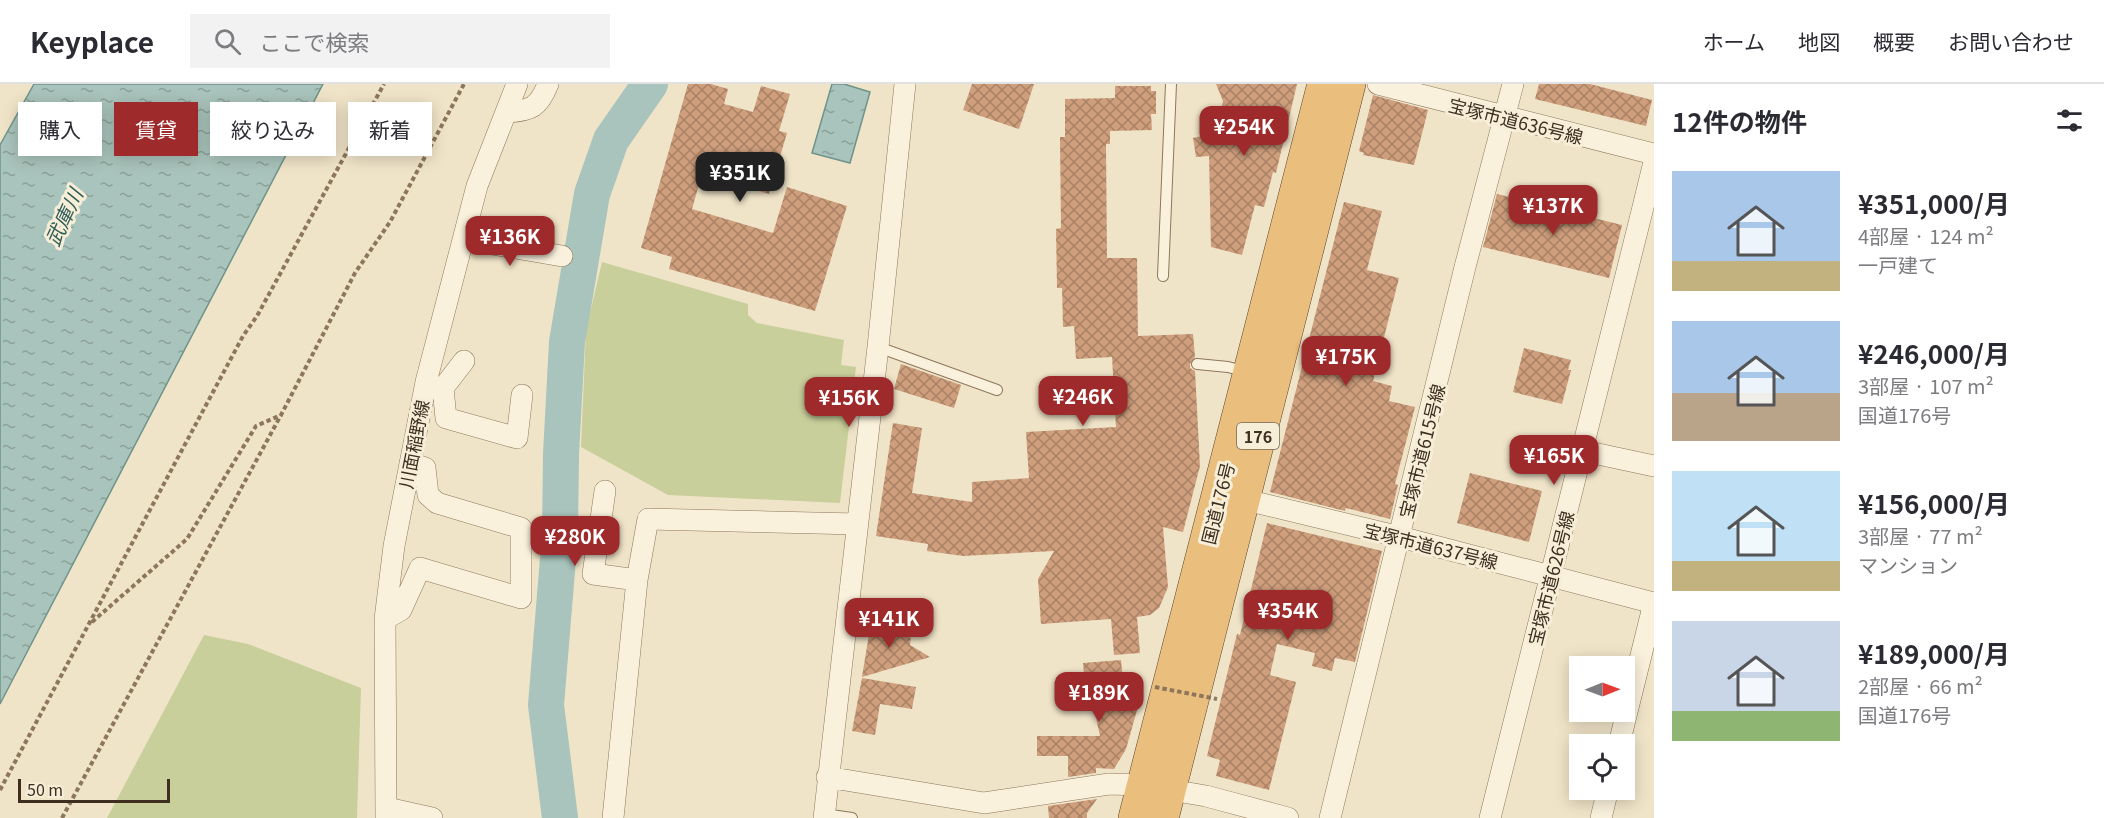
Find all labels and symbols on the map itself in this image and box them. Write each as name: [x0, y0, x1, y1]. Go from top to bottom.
street label: 宝塚市道636号線: [1446, 91, 1586, 149]
pin: ¥254K: [1202, 106, 1286, 157]
pin: ¥351K: [698, 152, 782, 203]
water label: 武庫川: [37, 182, 90, 250]
pin: ¥137K: [1511, 185, 1595, 236]
pin: ¥136K: [468, 216, 552, 267]
pin: ¥175K: [1304, 336, 1388, 387]
pin: ¥246K: [1041, 376, 1125, 427]
pin: ¥156K: [807, 377, 891, 428]
street label: 宝塚市道615号線: [1392, 381, 1450, 521]
street label: 川面稲野線: [392, 397, 434, 491]
road number: 176: [1237, 423, 1279, 449]
pin: ¥165K: [1512, 435, 1596, 486]
street label: 国道176号: [1194, 459, 1240, 547]
street label: 宝塚市道626号線: [1521, 508, 1579, 648]
pin: ¥280K: [533, 516, 617, 567]
street label: 宝塚市道637号線: [1361, 516, 1501, 574]
pin: ¥354K: [1246, 590, 1330, 641]
pin: ¥141K: [847, 598, 931, 649]
north arrow: [1569, 656, 1635, 722]
pin: ¥189K: [1057, 672, 1141, 723]
scale bar: [18, 776, 170, 804]

